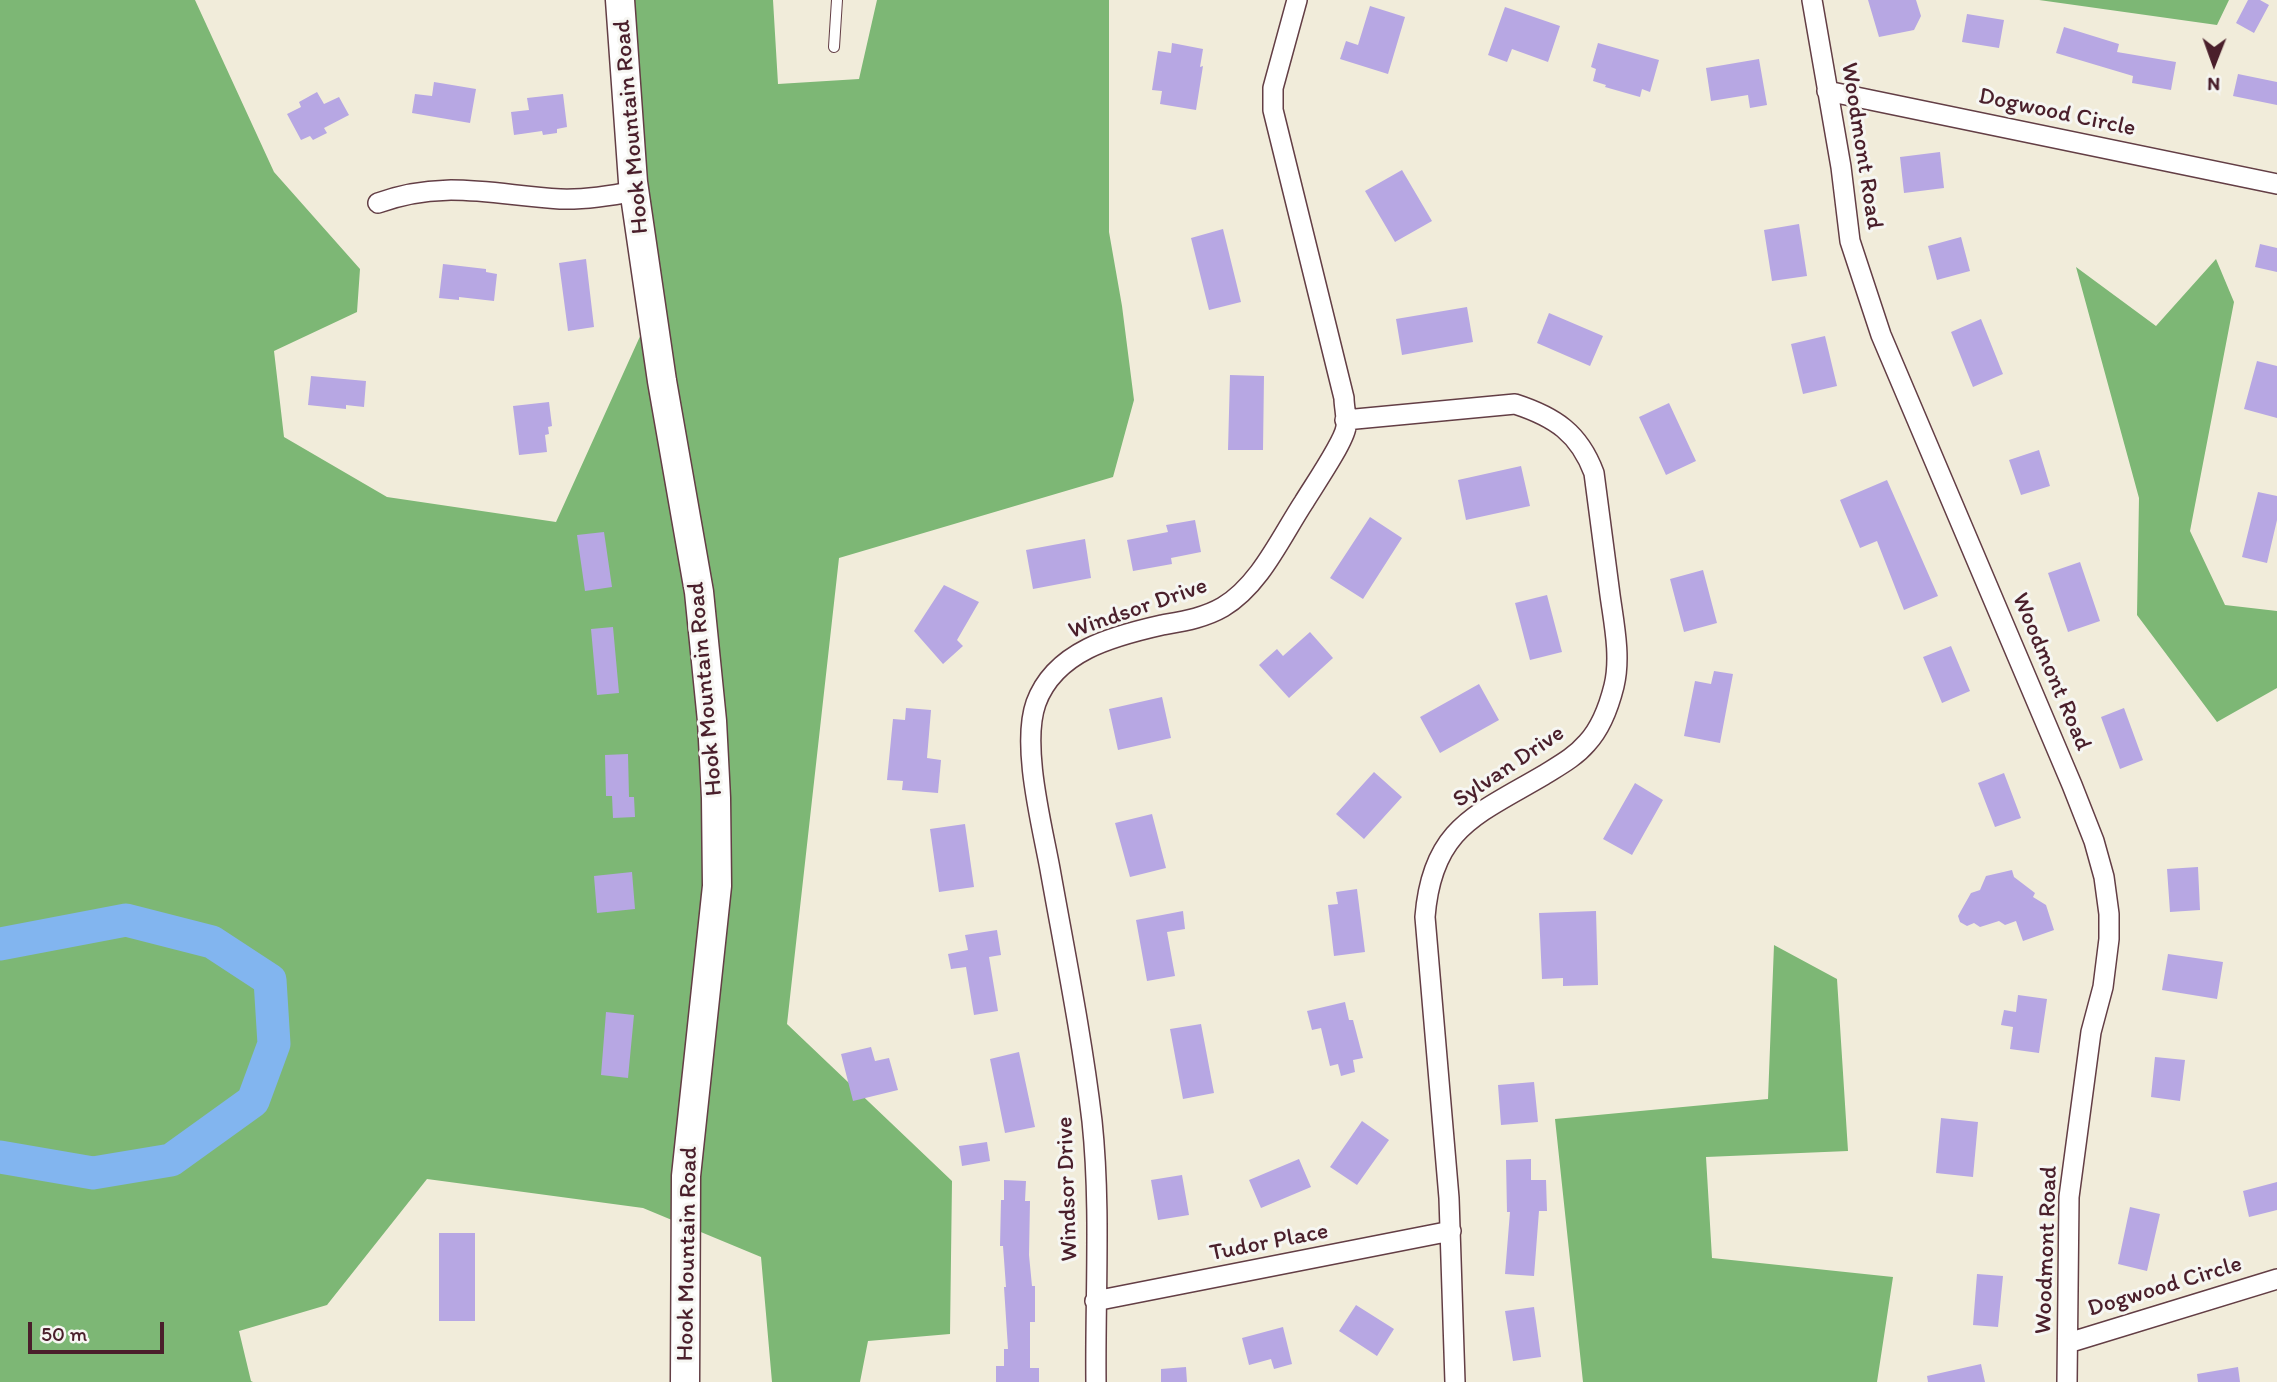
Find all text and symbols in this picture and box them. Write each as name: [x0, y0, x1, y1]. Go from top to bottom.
street label: Hook Mountain Road: [608, 19, 656, 235]
north arrow: [2179, 28, 2249, 98]
street label: Woodmont Road: [1834, 60, 1888, 232]
text: N: [2207, 73, 2220, 96]
street label: Dogwood Circle: [1976, 82, 2138, 144]
street label: Windsor Drive: [1065, 572, 1211, 646]
street label: Hook Mountain Road: [682, 581, 730, 797]
street label: Woodmont Road: [2005, 589, 2097, 755]
street label: Sylvan Drive: [1448, 719, 1570, 815]
street label: Windsor Drive: [1051, 1116, 1085, 1262]
street label: Hook Mountain Road: [672, 1146, 704, 1362]
street label: Woodmont Road: [2030, 1165, 2064, 1335]
street label: Tudor Place: [1207, 1217, 1331, 1269]
street label: Dogwood Circle: [2084, 1250, 2246, 1324]
scale bar: [32, 1308, 168, 1352]
text: 50 m: [41, 1321, 87, 1346]

